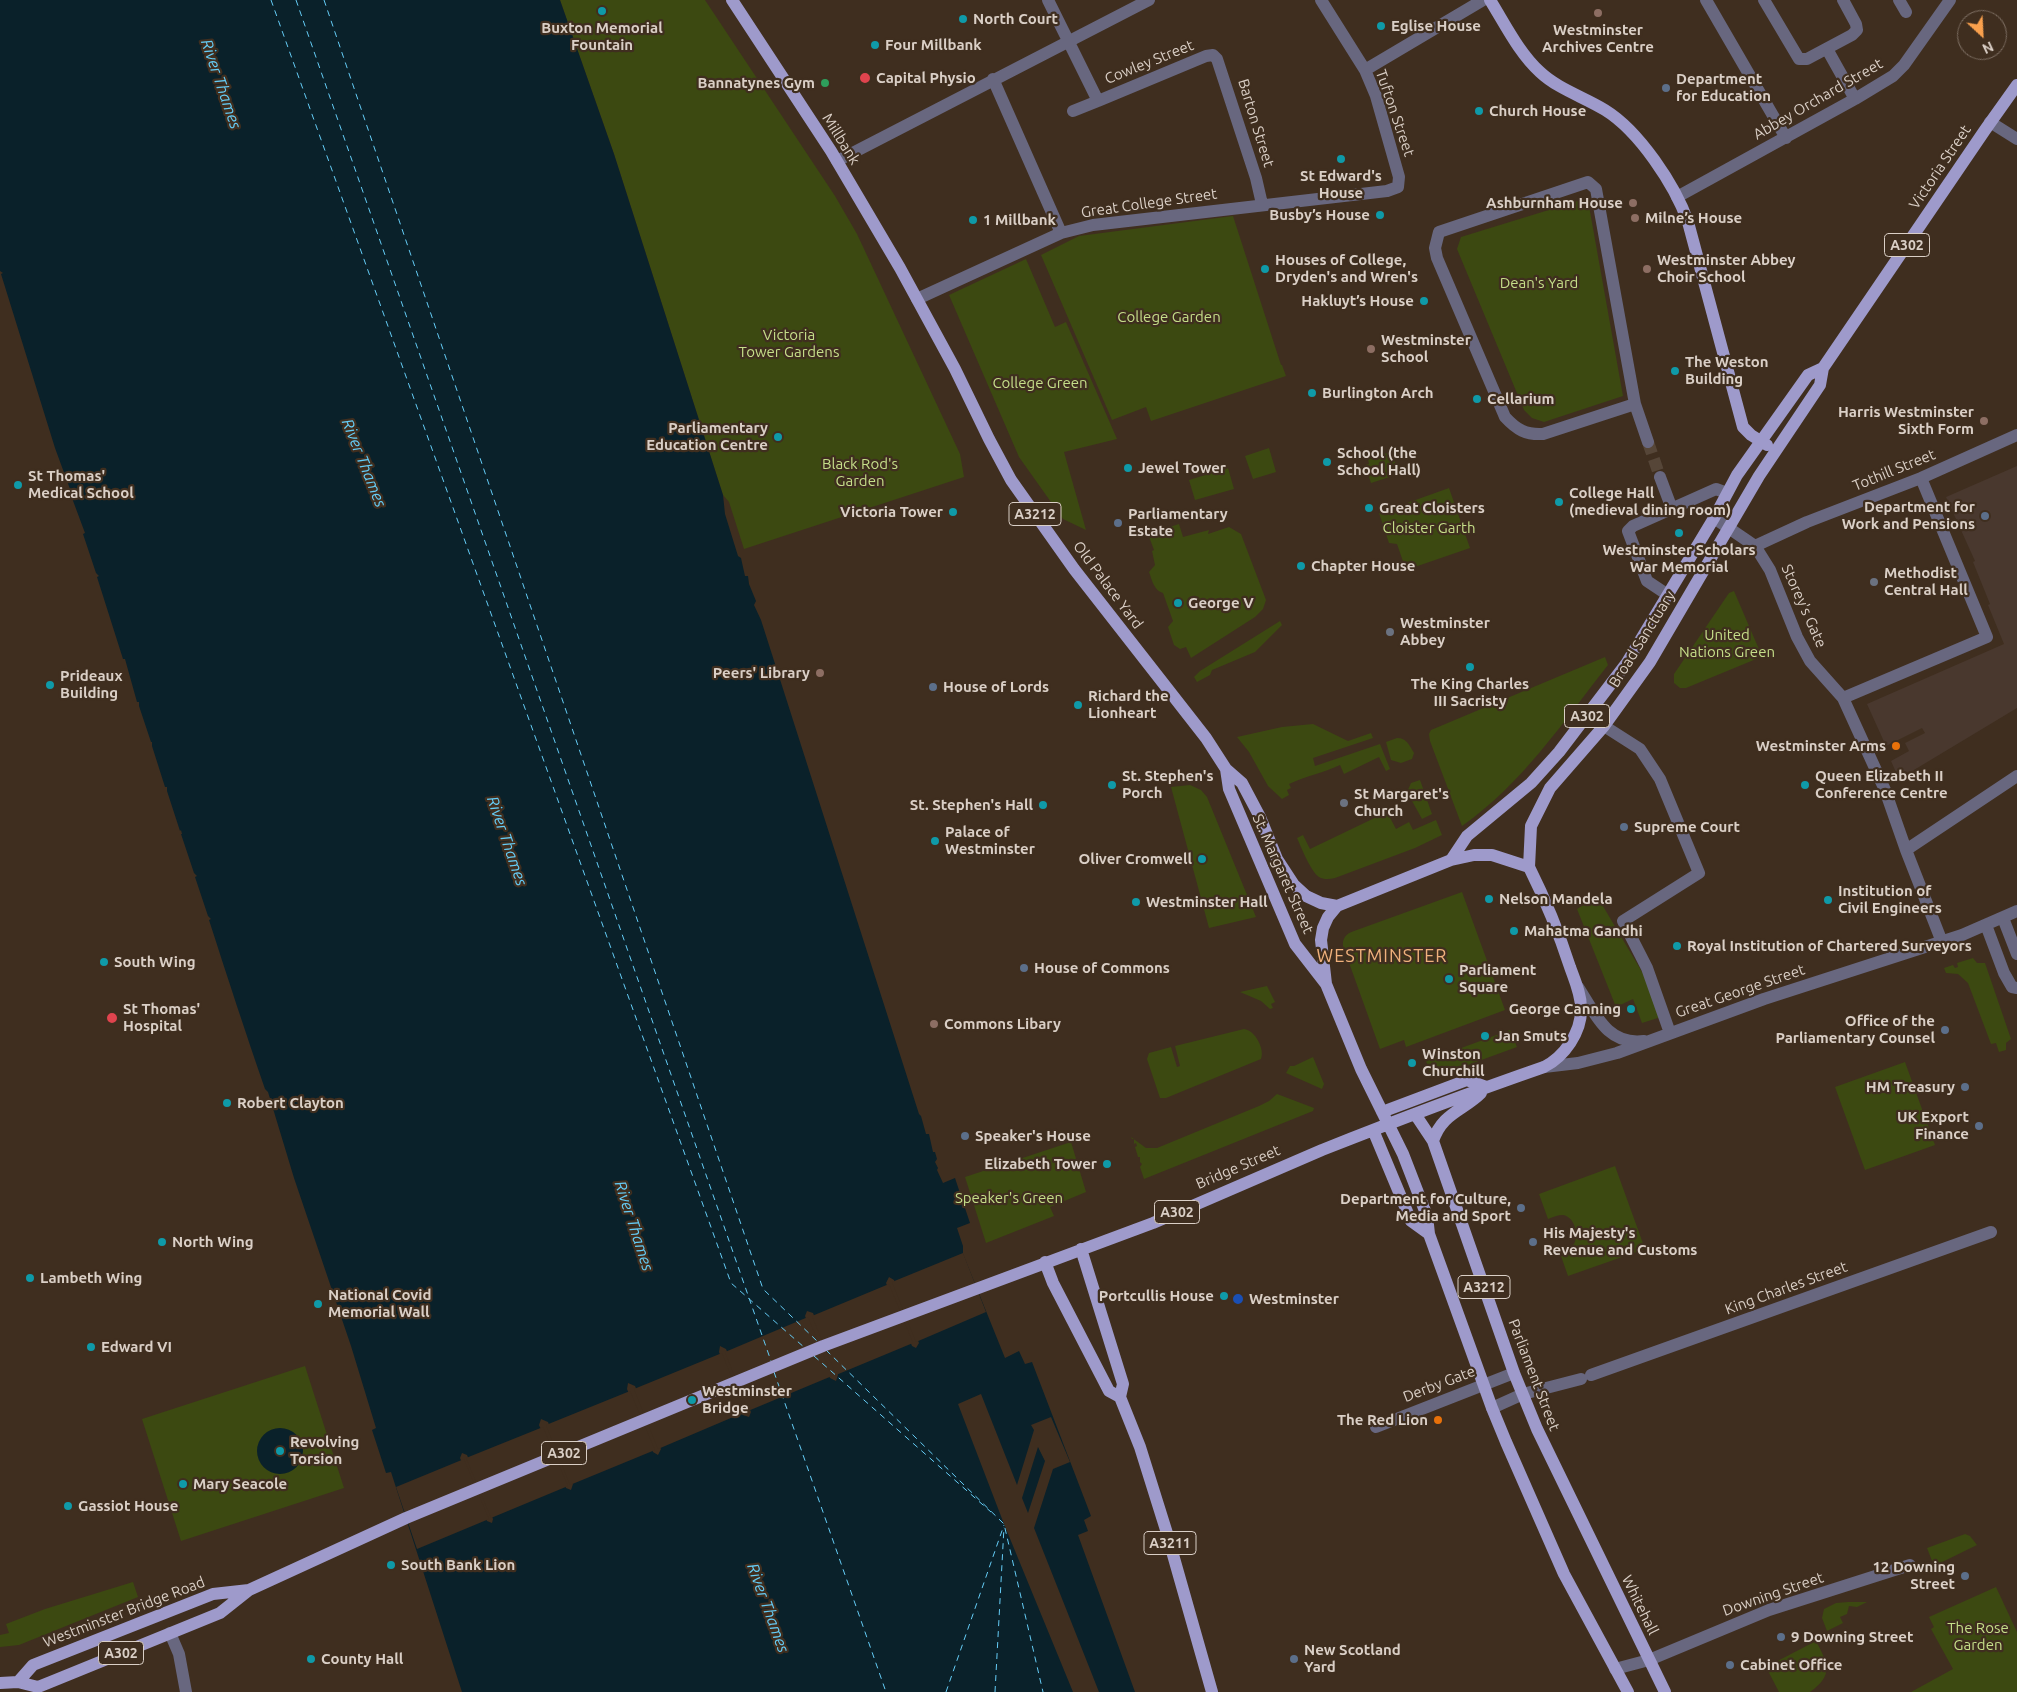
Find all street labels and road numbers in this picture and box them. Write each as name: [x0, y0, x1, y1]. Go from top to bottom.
street label: Cowley Street: [1102, 36, 1196, 88]
street label: Abbey Orchard Street: [1750, 55, 1886, 143]
street label: Tufton Street: [1372, 67, 1418, 159]
street label: Barton Street: [1234, 77, 1278, 169]
street label: Millbank: [818, 110, 864, 168]
street label: Victoria Street: [1905, 122, 1975, 212]
street label: Great College Street: [1080, 185, 1218, 221]
road number: A302: [1884, 234, 1930, 256]
street label: Tothill Street: [1850, 445, 1938, 495]
road number: A3212: [1009, 502, 1061, 526]
street label: Old Palace Yard: [1069, 538, 1147, 632]
street label: Storey's Gate: [1778, 562, 1830, 650]
street label: Broad Sanctuary: [1605, 587, 1679, 691]
road number: A302: [1564, 704, 1610, 728]
street label: St. Margaret Street: [1249, 811, 1317, 937]
street label: Great George Street: [1673, 960, 1807, 1022]
street label: Bridge Street: [1193, 1141, 1283, 1193]
road number: A302: [1154, 1200, 1200, 1224]
street label: King Charles Street: [1722, 1258, 1850, 1318]
road number: A3212: [1458, 1275, 1510, 1298]
street label: Parliament Street: [1504, 1316, 1564, 1434]
street label: Derby Gate: [1400, 1362, 1478, 1406]
road number: A302: [542, 1442, 586, 1465]
road number: A3211: [1144, 1532, 1196, 1555]
street label: Downing Street: [1720, 1568, 1826, 1620]
street label: Whitehall: [1618, 1572, 1662, 1638]
street label: Westminster Bridge Road: [41, 1573, 207, 1651]
road number: A302: [98, 1642, 144, 1665]

